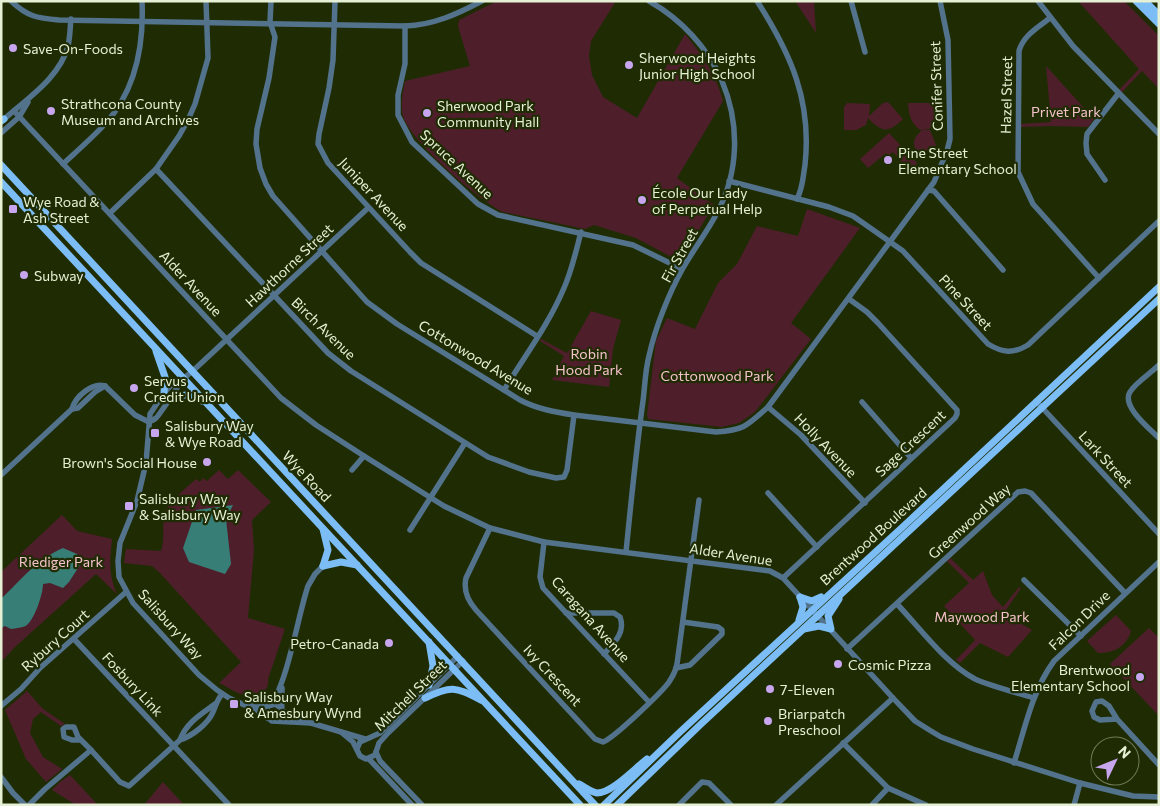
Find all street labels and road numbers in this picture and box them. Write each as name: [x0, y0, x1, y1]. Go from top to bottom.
street label: Conifer Street: [926, 40, 946, 131]
street label: Hazel Street: [997, 56, 1015, 134]
street label: Spruce Avenue: [417, 126, 497, 202]
street label: Juniper Avenue: [336, 154, 412, 234]
street label: Hawthorne Street: [241, 220, 337, 310]
street label: Fir Street: [657, 225, 701, 285]
street label: Alder Avenue: [156, 247, 226, 319]
street label: Pine Street: [936, 271, 996, 334]
street label: Birch Avenue: [288, 293, 360, 363]
street label: Cottonwood Avenue: [416, 316, 536, 398]
street label: Sage Crescent: [871, 406, 949, 480]
street label: Holly Avenue: [791, 409, 861, 481]
street label: Lark Street: [1076, 427, 1137, 491]
street label: Wye Road: [279, 447, 335, 505]
street label: Greenwood Way: [924, 480, 1014, 562]
street label: Brentwood Boulevard: [816, 484, 930, 588]
street label: Alder Avenue: [688, 539, 774, 569]
street label: Caragana Avenue: [548, 573, 634, 665]
street label: Salisbury Way: [135, 585, 207, 663]
street label: Falcon Drive: [1045, 587, 1113, 653]
street label: Rybury Court: [18, 605, 93, 675]
street label: Ivy Crescent: [520, 641, 586, 709]
street label: Fosbury Link: [99, 649, 167, 720]
street label: Mitchell Street: [370, 656, 450, 734]

